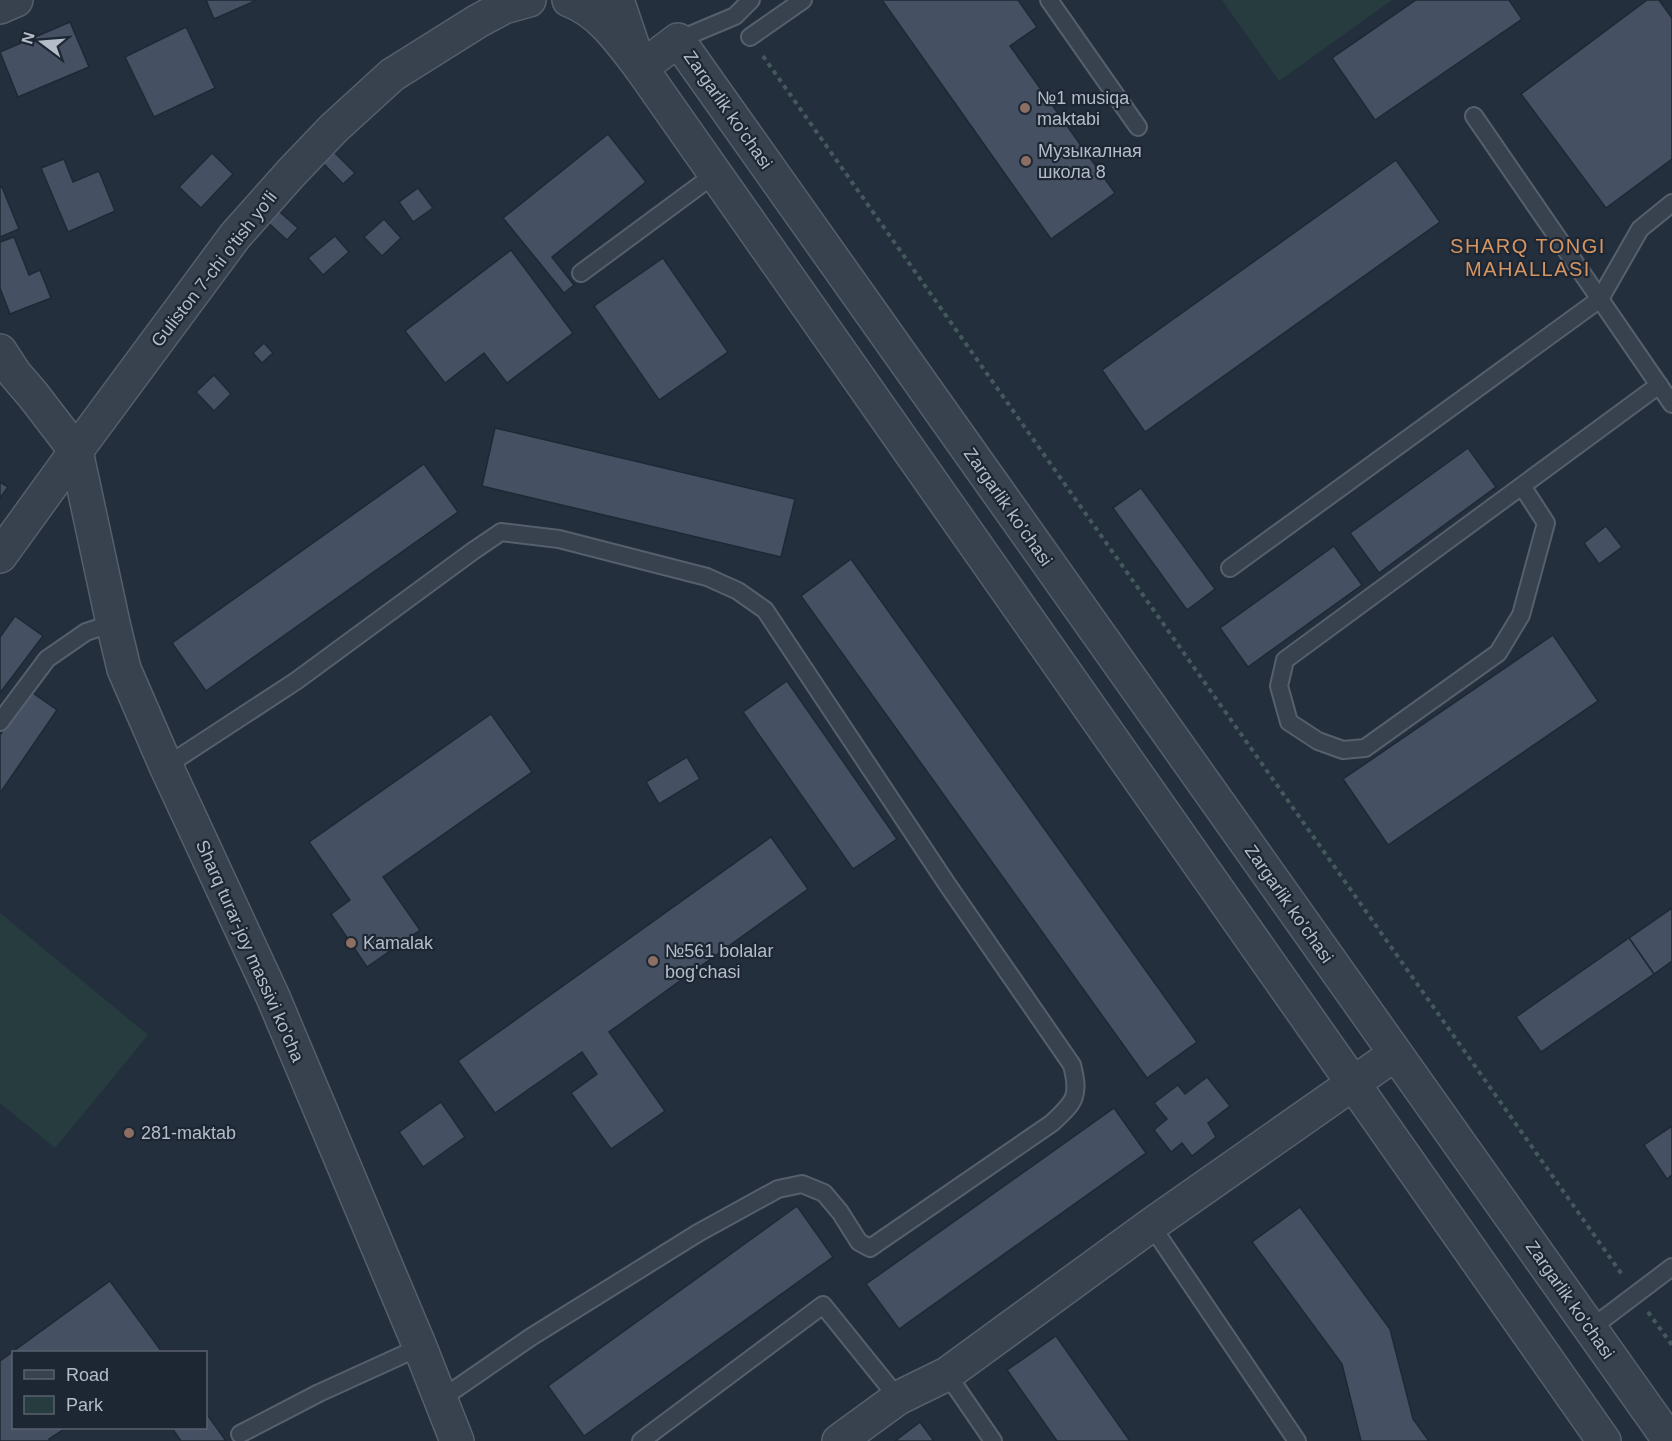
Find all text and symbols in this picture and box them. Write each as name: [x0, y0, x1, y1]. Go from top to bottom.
north arrow: [12, 12, 72, 72]
text: N: [18, 30, 38, 46]
street label: Zargarlik ko'chasi: [680, 47, 776, 173]
place label: №1 musiqa maktabi: [1037, 88, 1130, 129]
marker: №1 musiqa maktabi: [1018, 101, 1032, 115]
place label: Музыкалная школа 8: [1038, 141, 1142, 182]
marker: Музыкалная школа 8: [1019, 154, 1033, 168]
street label: Guliston 7-chi o'tish yo'li: [147, 187, 281, 351]
district label: SHARQ TONGI MAHALLASI: [1450, 235, 1606, 280]
street label: Zargarlik ko'chasi: [960, 444, 1056, 570]
street label: Sharq turar-joy massivi ko'cha: [192, 837, 308, 1066]
street label: Zargarlik ko'chasi: [1241, 841, 1337, 967]
place label: Kamalak: [363, 933, 434, 953]
marker: Kamalak: [344, 936, 358, 950]
place label: №561 bolalar bog'chasi: [665, 941, 773, 982]
marker: №561 bolalar bog'chasi: [646, 954, 660, 968]
place label: 281-maktab: [141, 1123, 236, 1143]
marker: 281-maktab: [122, 1126, 136, 1140]
street label: Zargarlik ko'chasi: [1522, 1237, 1618, 1363]
legend: [12, 1351, 207, 1429]
text: Road: [66, 1365, 109, 1385]
text: Park: [66, 1395, 104, 1415]

